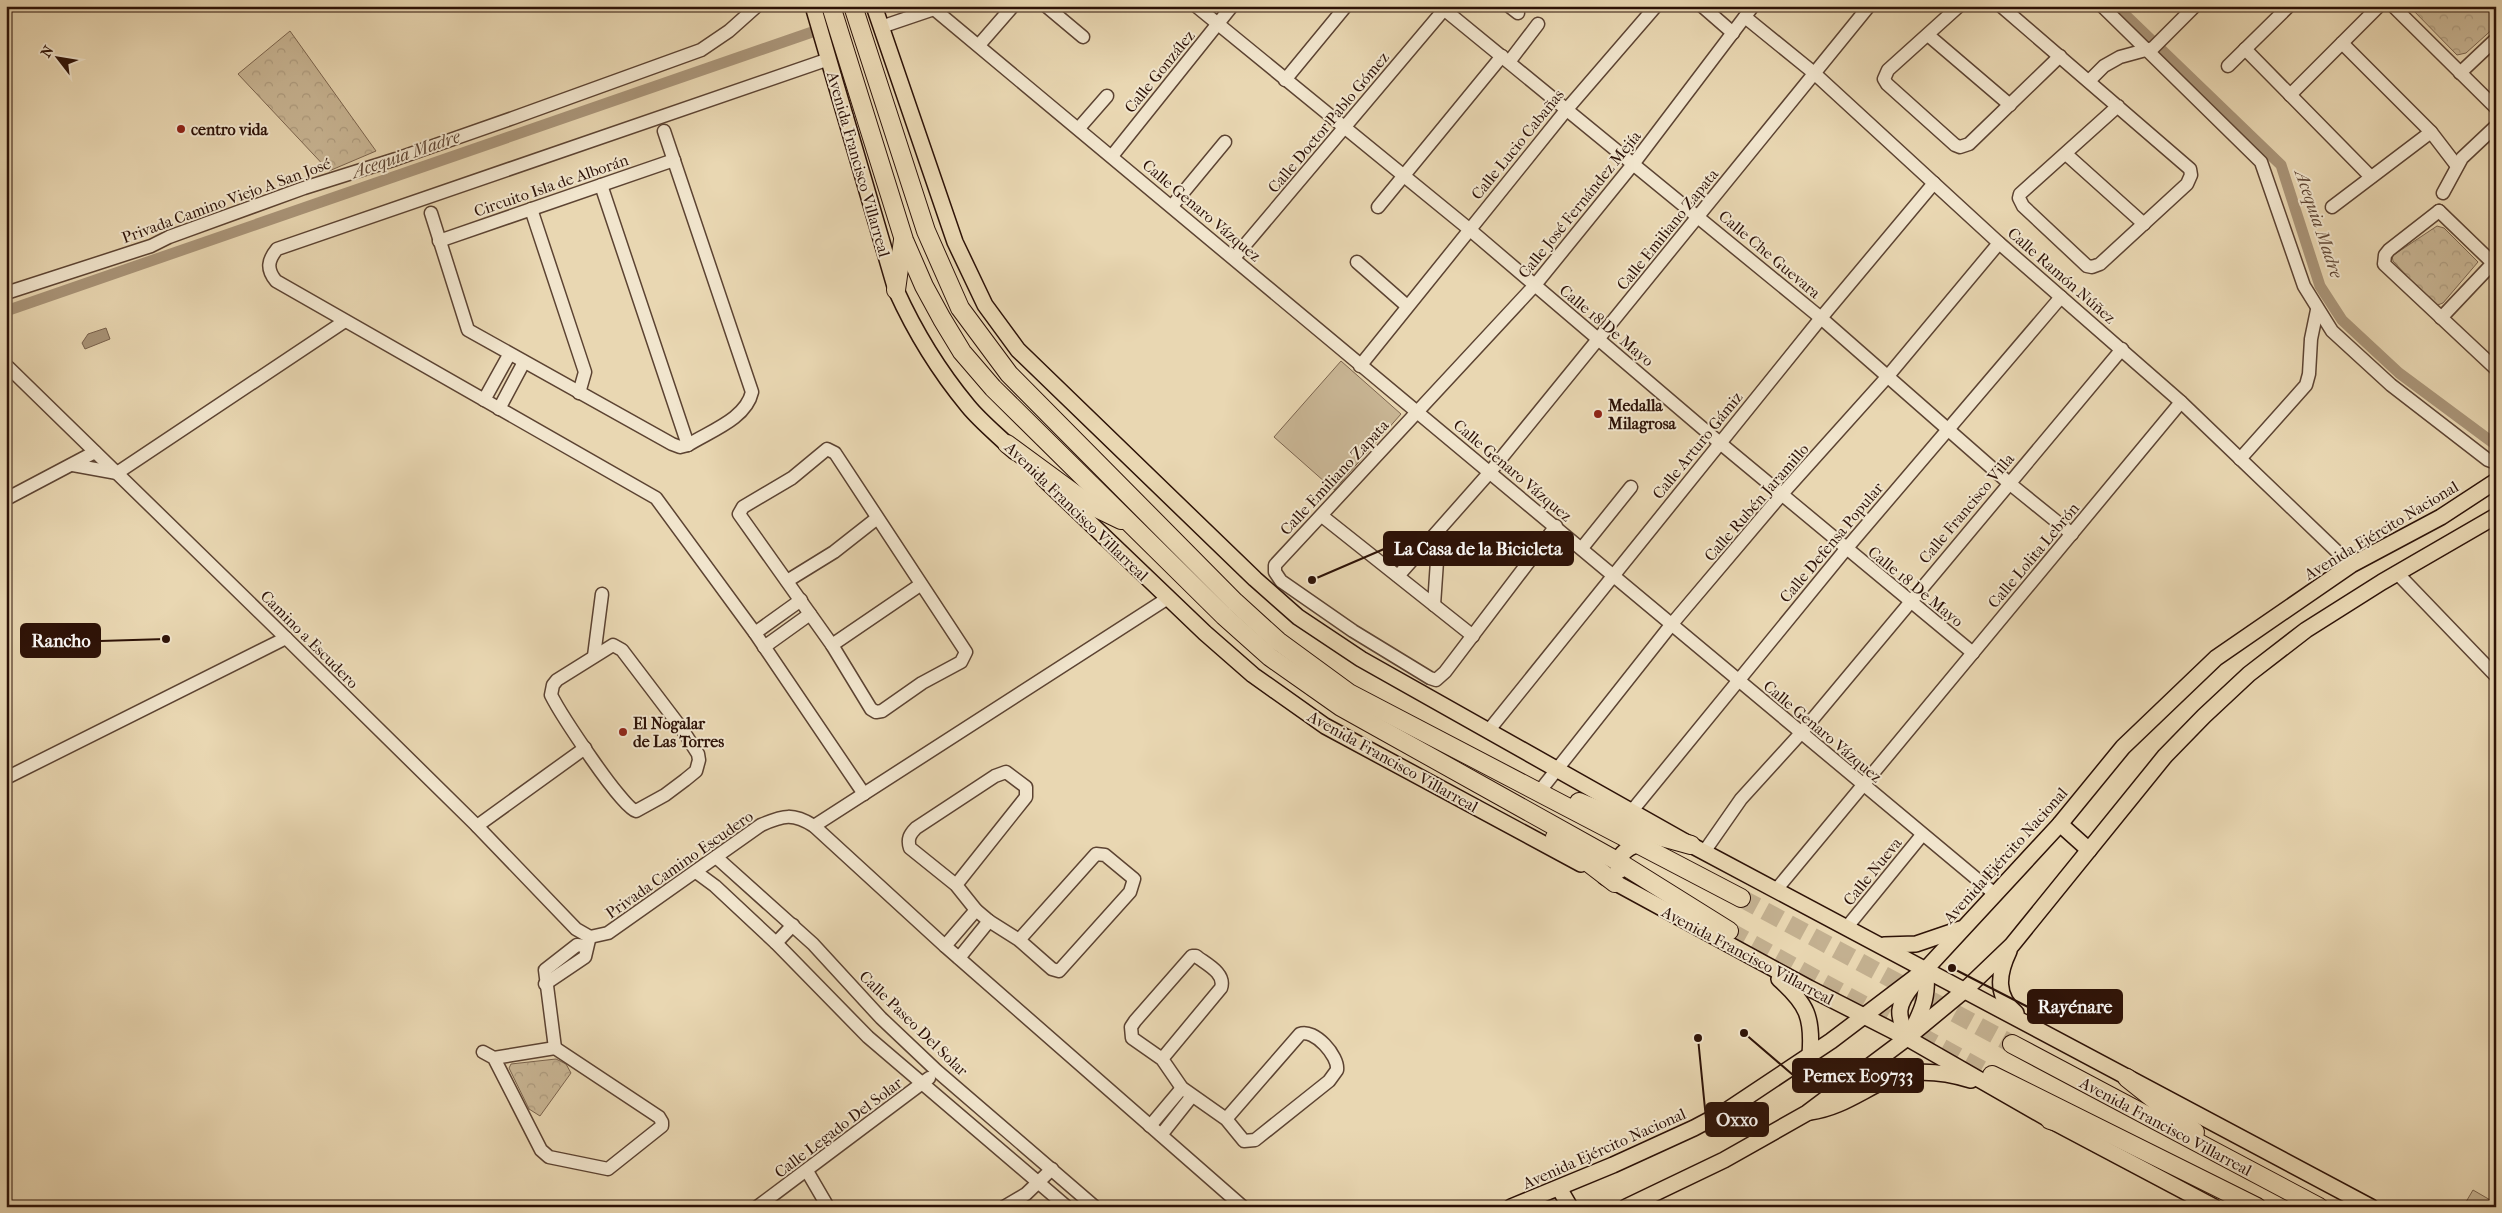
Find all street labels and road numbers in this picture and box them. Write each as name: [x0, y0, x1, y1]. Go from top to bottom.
street label: Calle González: [1120, 26, 1198, 116]
street label: Calle Doctor Pablo Gómez: [1264, 48, 1393, 197]
street label: Avenida Francisco Villarreal: [823, 68, 894, 260]
street label: Calle Lucio Cabañas: [1467, 85, 1568, 203]
street label: Calle José Fernández Mejía: [1514, 126, 1645, 282]
street label: Circuito Isla de Alborán: [471, 150, 632, 221]
street label: Privada Camino Viejo A San José: [119, 154, 333, 247]
street label: Calle Genaro Vázquez: [1139, 155, 1265, 265]
street label: Calle Emiliano Zapata: [1613, 164, 1723, 294]
street label: Calle Che Guevara: [1715, 206, 1825, 303]
street label: Calle Ramón Núñez: [2004, 223, 2119, 327]
street label: Calle 18 De Mayo: [1556, 280, 1658, 370]
street label: Calle Arturo Gámiz: [1648, 388, 1746, 503]
street label: Calle Emiliano Zapata: [1276, 415, 1393, 539]
street label: Calle Genaro Vázquez: [1450, 415, 1576, 525]
street label: Avenida Francisco Villarreal: [1000, 437, 1153, 585]
street label: Calle Rubén Jaramillo: [1700, 440, 1813, 565]
street label: Calle Francisco Villa: [1915, 449, 2018, 567]
street label: Avenida Ejército Nacional: [2300, 477, 2462, 585]
street label: Calle Defensa Popular: [1776, 478, 1887, 606]
street label: Calle Lolita Lebrón: [1984, 498, 2083, 612]
street label: Calle 18 De Mayo: [1864, 542, 1967, 631]
street label: Camino a Escudero: [257, 586, 363, 692]
street label: Calle Genaro Vázquez: [1760, 676, 1886, 786]
street label: Avenida Francisco Villarreal: [1303, 706, 1482, 817]
street label: Avenida Ejército Nacional: [1939, 783, 2072, 928]
street label: Privada Camino Escudero: [602, 806, 757, 923]
street label: Calle Nueva: [1839, 833, 1906, 909]
street label: Avenida Francisco Villarreal: [1658, 902, 1837, 1009]
street label: Calle Paseo Del Solar: [856, 967, 972, 1080]
street label: Calle Legado Del Solar: [771, 1073, 906, 1182]
street label: Avenida Francisco Villarreal: [2076, 1073, 2255, 1180]
street label: Avenida Ejército Nacional: [1519, 1104, 1689, 1193]

